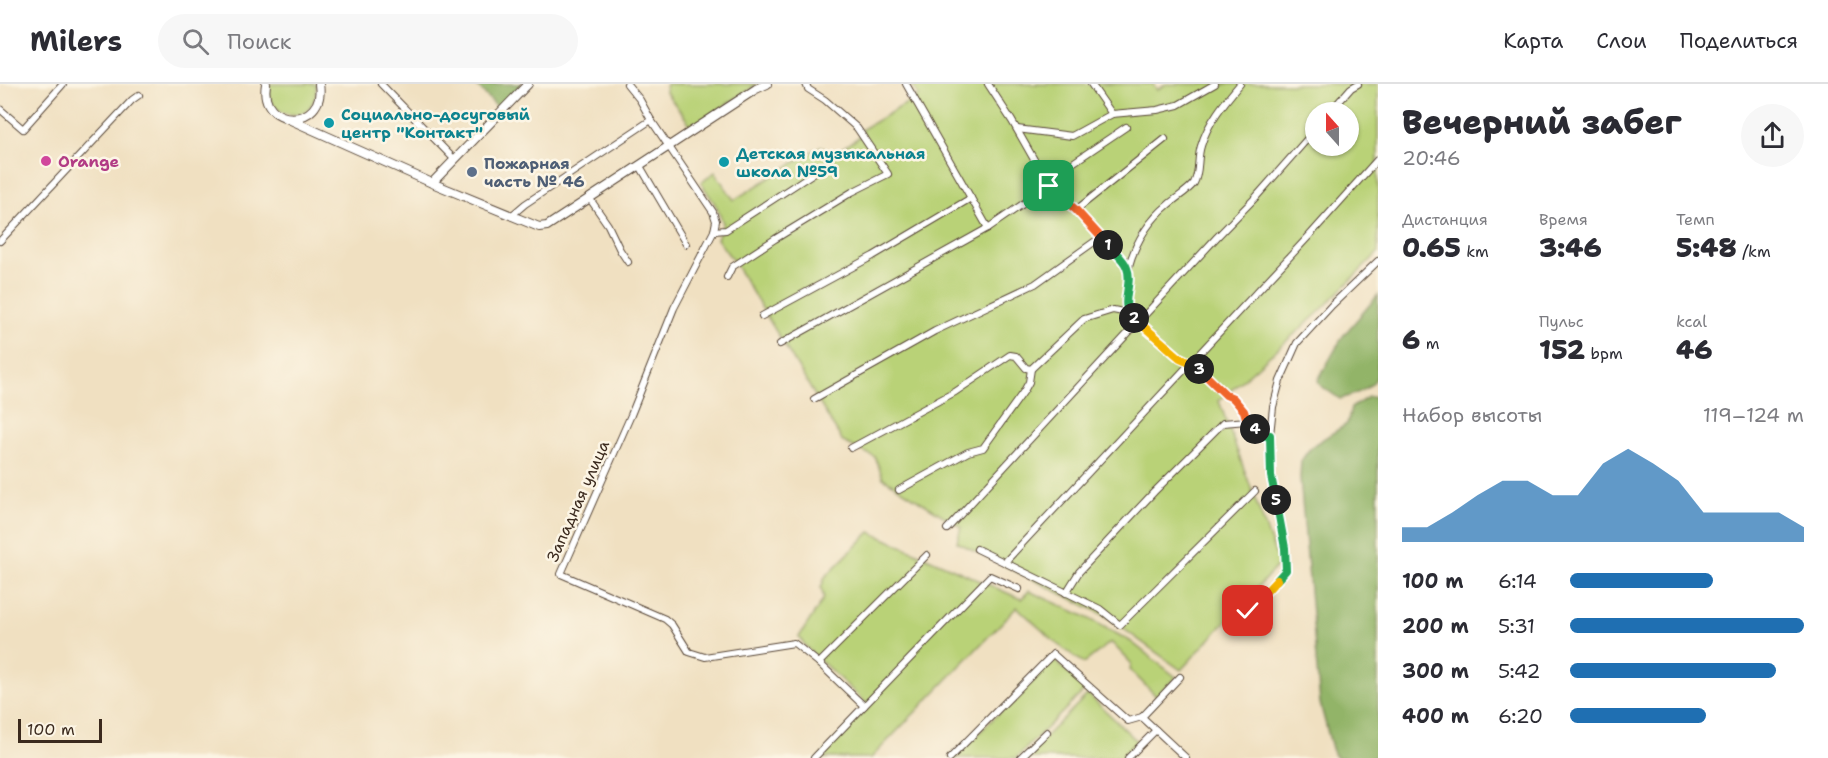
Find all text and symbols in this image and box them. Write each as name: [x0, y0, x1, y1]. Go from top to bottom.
search box: [158, 14, 578, 68]
text: Milers: [30, 22, 122, 60]
icon: search: [179, 25, 212, 58]
text: Поиск: [227, 27, 292, 56]
text: Карта: [1503, 27, 1563, 55]
text: Слои: [1596, 27, 1647, 55]
text: Поделиться: [1680, 27, 1798, 55]
text: Вечерний забег: [1402, 100, 1682, 145]
north arrow: [1305, 102, 1359, 156]
map controls: [1305, 102, 1359, 156]
place label: Социально-досуговый центр "Контакт": [341, 104, 530, 143]
button: share: [1741, 104, 1804, 167]
marker: Социально-досуговый центр "Контакт": [322, 116, 336, 130]
place label: Детская музыкальная школа №59: [736, 143, 925, 182]
text: 20:46: [1402, 145, 1461, 171]
place label: Orange: [58, 151, 120, 172]
place label: Пожарная часть № 46: [484, 153, 585, 192]
marker: Orange: [39, 154, 53, 168]
marker: Детская музыкальная школа №59: [717, 155, 731, 169]
pin: [1023, 160, 1074, 211]
marker: Пожарная часть № 46: [465, 165, 479, 179]
icon: arrive: [1032, 169, 1065, 202]
text: Дистанция: [1402, 209, 1488, 230]
text: Время: [1539, 209, 1588, 230]
text: Темп: [1676, 209, 1715, 230]
pin: 1: [1093, 230, 1123, 260]
text: 0.65: [1402, 230, 1461, 265]
text: 3:46: [1539, 230, 1602, 265]
text: 5:48: [1676, 230, 1737, 265]
text: 1: [1104, 234, 1112, 255]
text: km: [1461, 241, 1489, 262]
text: /km: [1737, 241, 1771, 262]
pin: 2: [1119, 303, 1149, 333]
text: 2: [1128, 307, 1140, 328]
text: Пульс: [1539, 311, 1584, 332]
text: kcal: [1676, 311, 1707, 332]
text: 6: [1402, 322, 1420, 357]
text: 152: [1539, 332, 1585, 367]
text: 46: [1676, 332, 1712, 367]
text: m: [1420, 333, 1439, 354]
text: bpm: [1585, 343, 1623, 364]
pin: 3: [1184, 354, 1214, 384]
text: 3: [1193, 358, 1205, 379]
text: Набор высоты: [1402, 402, 1542, 428]
text: 119–124 m: [1703, 402, 1804, 428]
pin: 4: [1240, 414, 1270, 444]
text: 4: [1249, 418, 1261, 439]
street label: Западная улица: [542, 437, 614, 565]
pin: 5: [1261, 485, 1291, 515]
text: 5: [1271, 489, 1281, 510]
text: 100 m: [1402, 568, 1464, 594]
text: 6:14: [1498, 568, 1537, 594]
pin: [1222, 585, 1273, 636]
icon: check: [1231, 594, 1264, 627]
text: 200 m: [1402, 613, 1469, 639]
text: 5:31: [1498, 613, 1535, 639]
text: 300 m: [1402, 658, 1469, 684]
text: 5:42: [1498, 658, 1540, 684]
text: 400 m: [1402, 703, 1469, 729]
text: 6:20: [1498, 703, 1543, 729]
scale bar: [18, 716, 102, 744]
text: 100 m: [27, 719, 75, 740]

